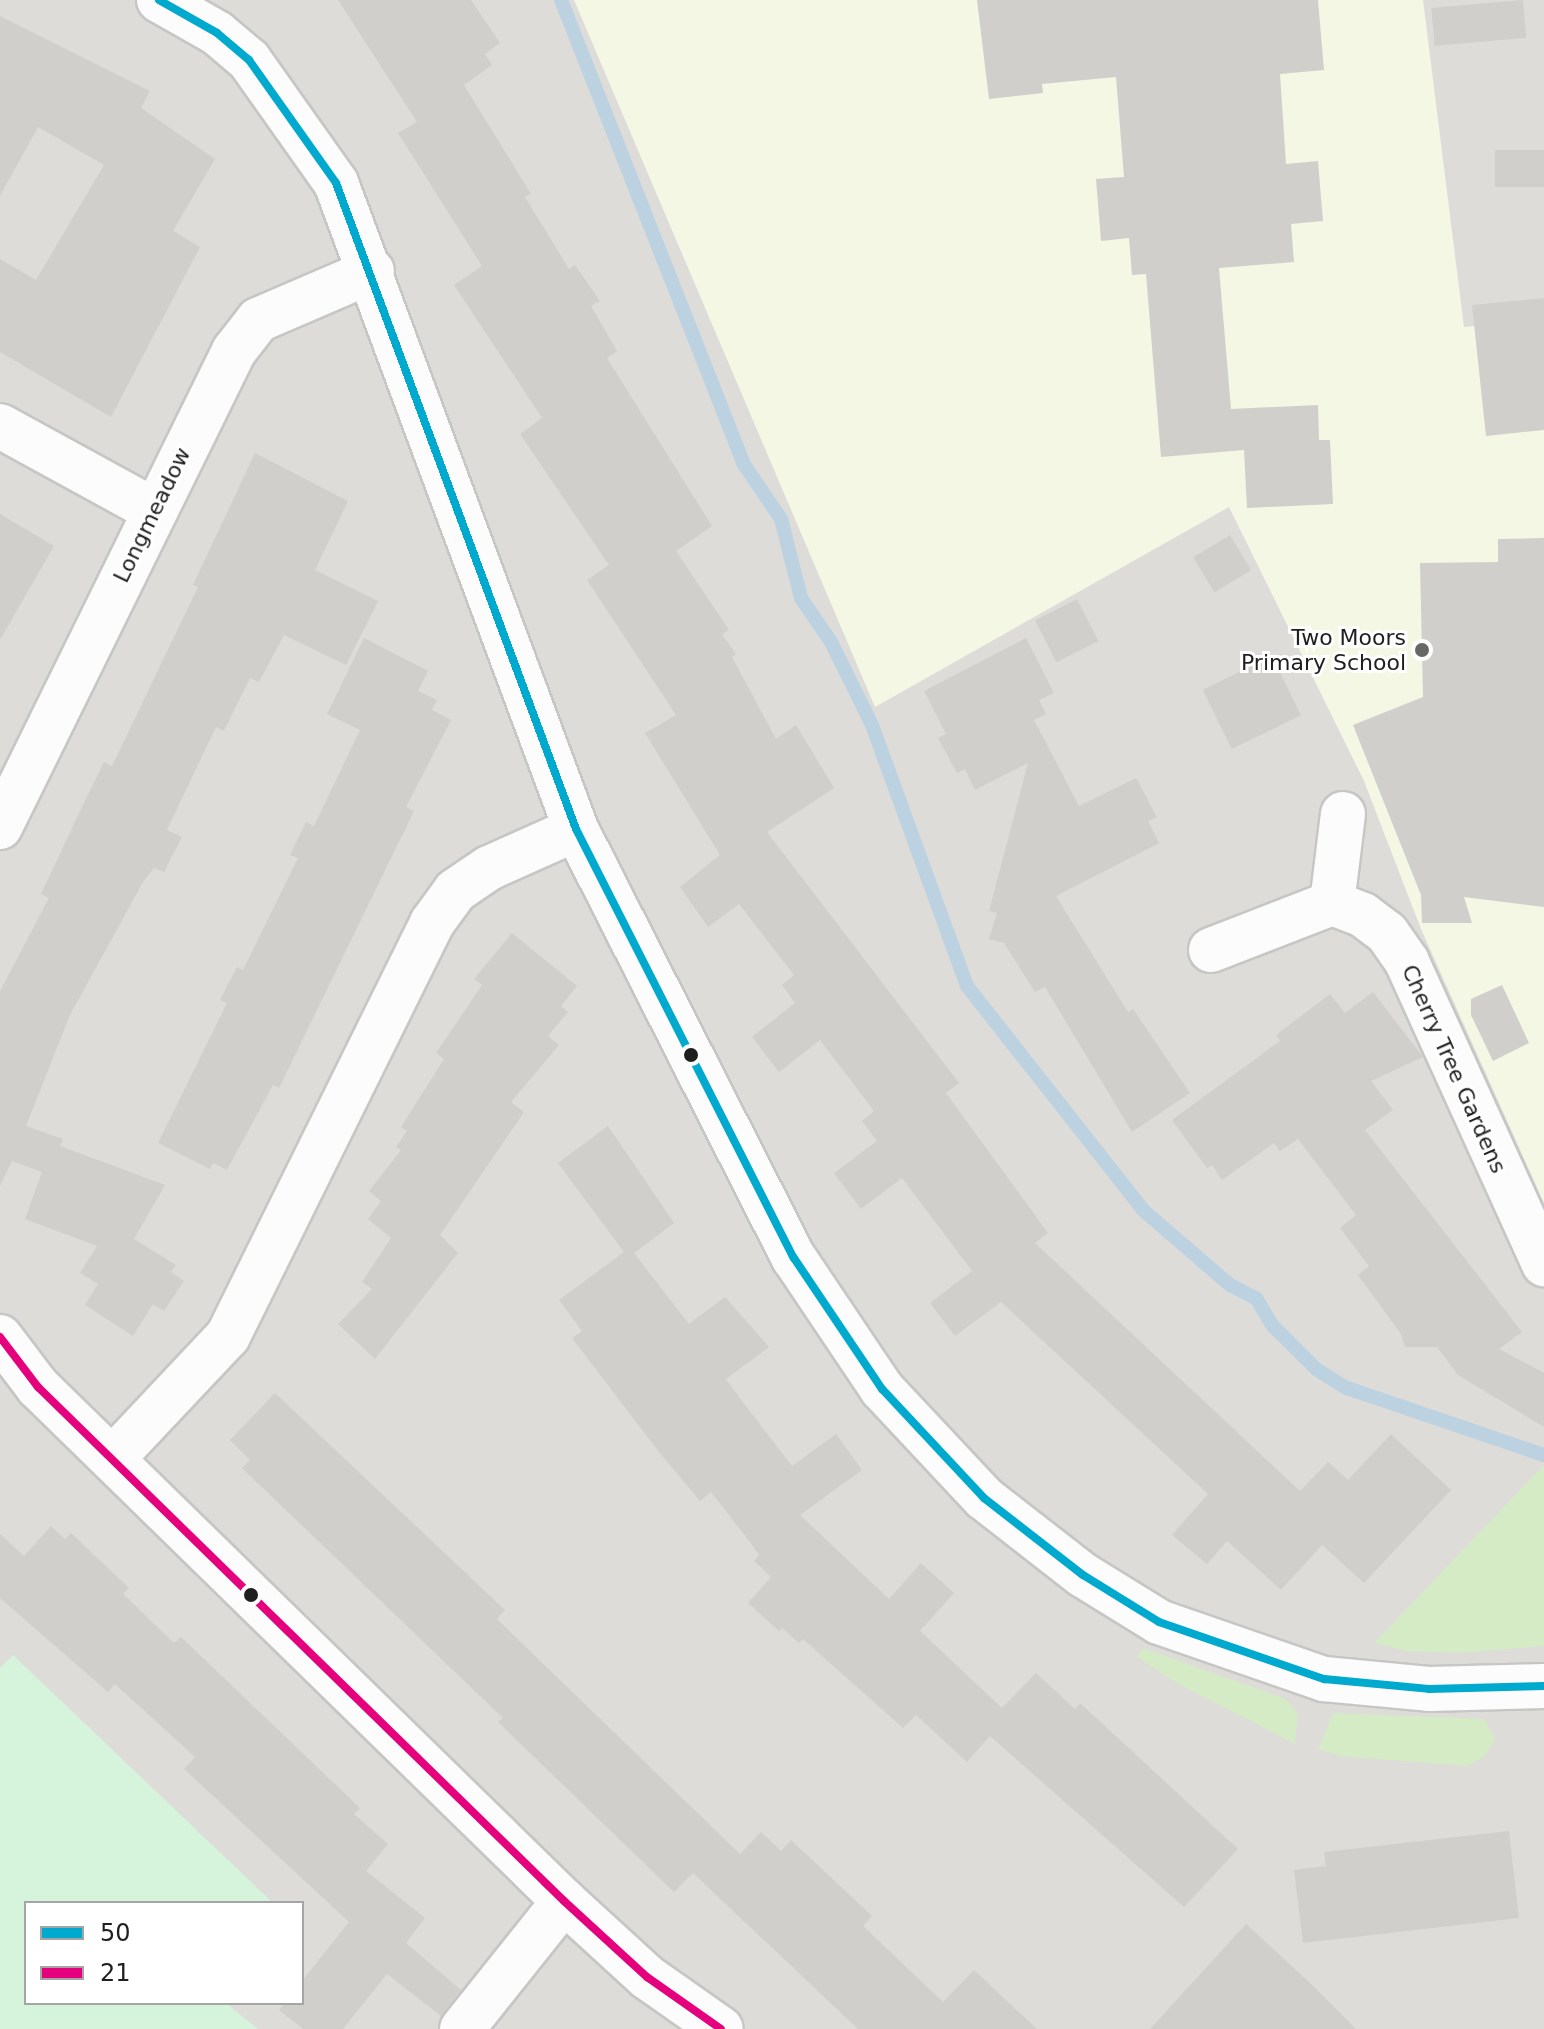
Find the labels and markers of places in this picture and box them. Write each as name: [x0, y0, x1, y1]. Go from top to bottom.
place label: Two Moors Primary School: [1241, 624, 1406, 676]
marker: Two Moors Primary School: [1413, 641, 1431, 659]
unlabelled marker: [683, 1047, 699, 1063]
unlabelled marker: [243, 1587, 259, 1603]

